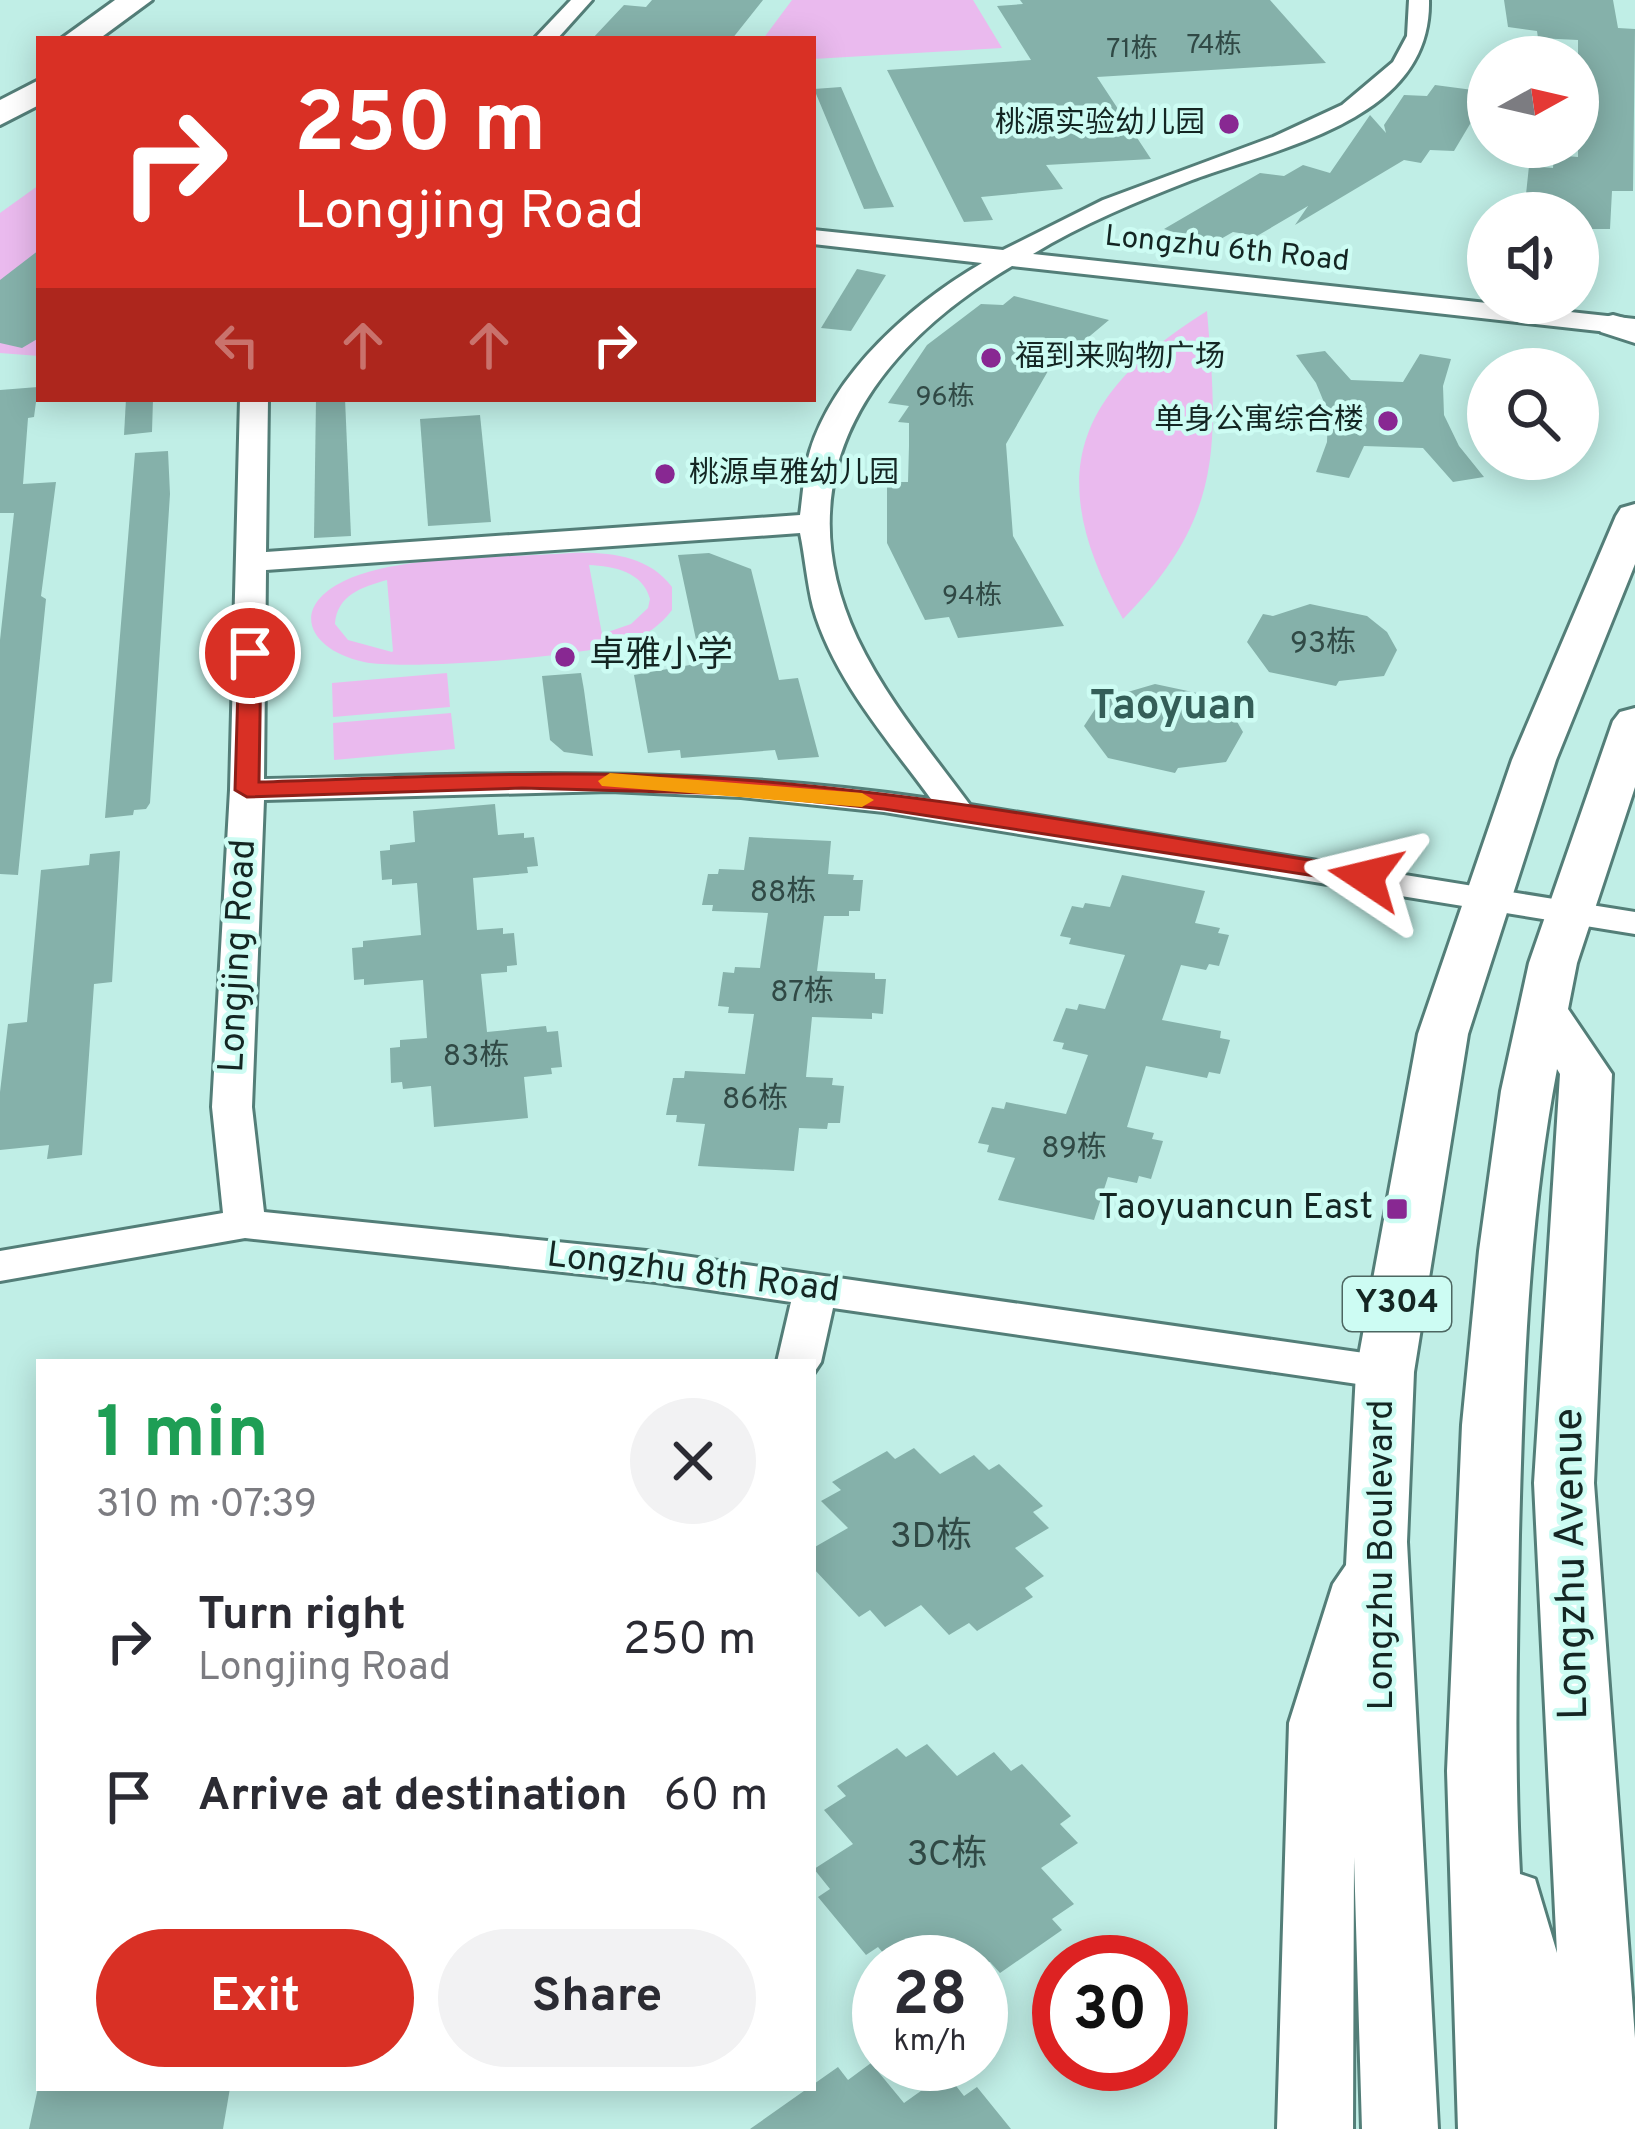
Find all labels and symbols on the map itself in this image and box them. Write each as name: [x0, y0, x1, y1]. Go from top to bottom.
house number: 74栋: [1186, 29, 1242, 63]
house number: 71栋: [1106, 33, 1158, 67]
north arrow: [1467, 36, 1599, 168]
place label: 桃源实验幼儿园: [995, 106, 1205, 143]
marker: 桃源实验幼儿园: [1216, 111, 1242, 137]
street label: Longzhu 6th Road: [1103, 219, 1351, 281]
place label: 福到来购物广场: [1015, 340, 1225, 377]
marker: 福到来购物广场: [978, 345, 1004, 371]
house number: 96栋: [915, 381, 975, 415]
place label: 单身公寓综合楼: [1154, 403, 1364, 440]
marker: 单身公寓综合楼: [1375, 408, 1401, 434]
place label: 桃源卓雅幼儿园: [689, 456, 899, 493]
marker: 桃源卓雅幼儿园: [652, 461, 678, 487]
house number: 94栋: [942, 580, 1002, 614]
pin: [199, 602, 301, 704]
house number: 93栋: [1290, 626, 1356, 663]
place label: 卓雅小学: [589, 634, 733, 680]
marker: 卓雅小学: [552, 644, 578, 670]
district label: Taoyuan: [1090, 681, 1256, 734]
position arrow: [1303, 814, 1429, 940]
street label: Longjing Road: [210, 838, 268, 1074]
house number: 88栋: [750, 875, 816, 912]
house number: 87栋: [770, 975, 834, 1012]
house number: 83栋: [443, 1039, 509, 1076]
house number: 86栋: [722, 1082, 788, 1119]
house number: 89栋: [1041, 1131, 1107, 1168]
place label: Taoyuancun East: [1098, 1186, 1373, 1232]
marker: Taoyuancun East: [1384, 1196, 1410, 1222]
street label: Longzhu 8th Road: [544, 1233, 842, 1315]
road number: Y304: [1343, 1277, 1451, 1331]
street label: Longzhu Boulevard: [1360, 1399, 1406, 1711]
street label: Longzhu Avenue: [1544, 1408, 1602, 1720]
house number: 3D栋: [890, 1515, 972, 1561]
house number: 3C栋: [907, 1833, 987, 1879]
speed limit sign: 30: [1032, 1935, 1188, 2091]

